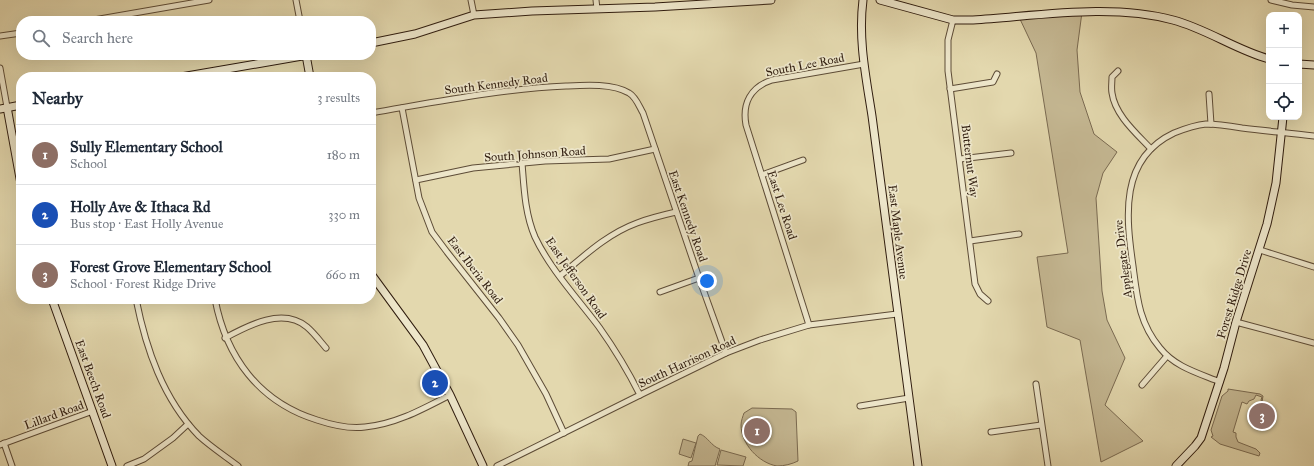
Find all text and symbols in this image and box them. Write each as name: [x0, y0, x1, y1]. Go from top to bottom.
map controls: [1266, 12, 1302, 120]
button: +: [1266, 12, 1302, 48]
search box: [16, 16, 376, 60]
icon: search: [30, 27, 52, 49]
text: Search here: [62, 29, 133, 47]
button: −: [1266, 48, 1302, 84]
street label: South Lee Road: [764, 51, 846, 79]
street label: South Kennedy Road: [444, 71, 548, 97]
button: locate: [1266, 84, 1302, 120]
text: Nearby: [32, 88, 83, 109]
text: 3 results: [317, 90, 360, 106]
street label: Butternut Way: [959, 124, 981, 199]
text: Sully Elementary School: [70, 138, 223, 156]
street label: South Johnson Road: [484, 143, 586, 166]
text: 1: [42, 147, 48, 163]
text: 180 m: [327, 147, 360, 163]
text: School: [70, 156, 107, 172]
street label: East Kennedy Road: [666, 168, 710, 264]
street label: East Lee Road: [764, 169, 800, 241]
street label: East Maple Avenue: [885, 184, 911, 280]
text: Holly Ave & Ithaca Rd: [70, 198, 210, 216]
text: 2: [42, 207, 48, 223]
text: 330 m: [328, 207, 360, 223]
text: Bus stop · East Holly Avenue: [70, 216, 223, 232]
street label: Applegate Drive: [1111, 219, 1136, 300]
street label: East Iberia Road: [444, 233, 506, 307]
street label: East Jefferson Road: [542, 235, 609, 322]
street label: Forest Ridge Drive: [1214, 248, 1255, 341]
text: Forest Grove Elementary School: [70, 258, 271, 276]
text: 3: [42, 267, 48, 283]
text: 660 m: [325, 267, 360, 283]
your location: [697, 271, 717, 291]
text: School · Forest Ridge Drive: [70, 276, 216, 292]
street label: South Harrison Road: [636, 333, 738, 391]
street label: East Beech Road: [72, 338, 114, 420]
pin: 2: [422, 368, 448, 398]
street label: Lillard Road: [22, 398, 86, 432]
pin: 3: [1249, 401, 1275, 431]
pin: 1: [744, 416, 770, 446]

